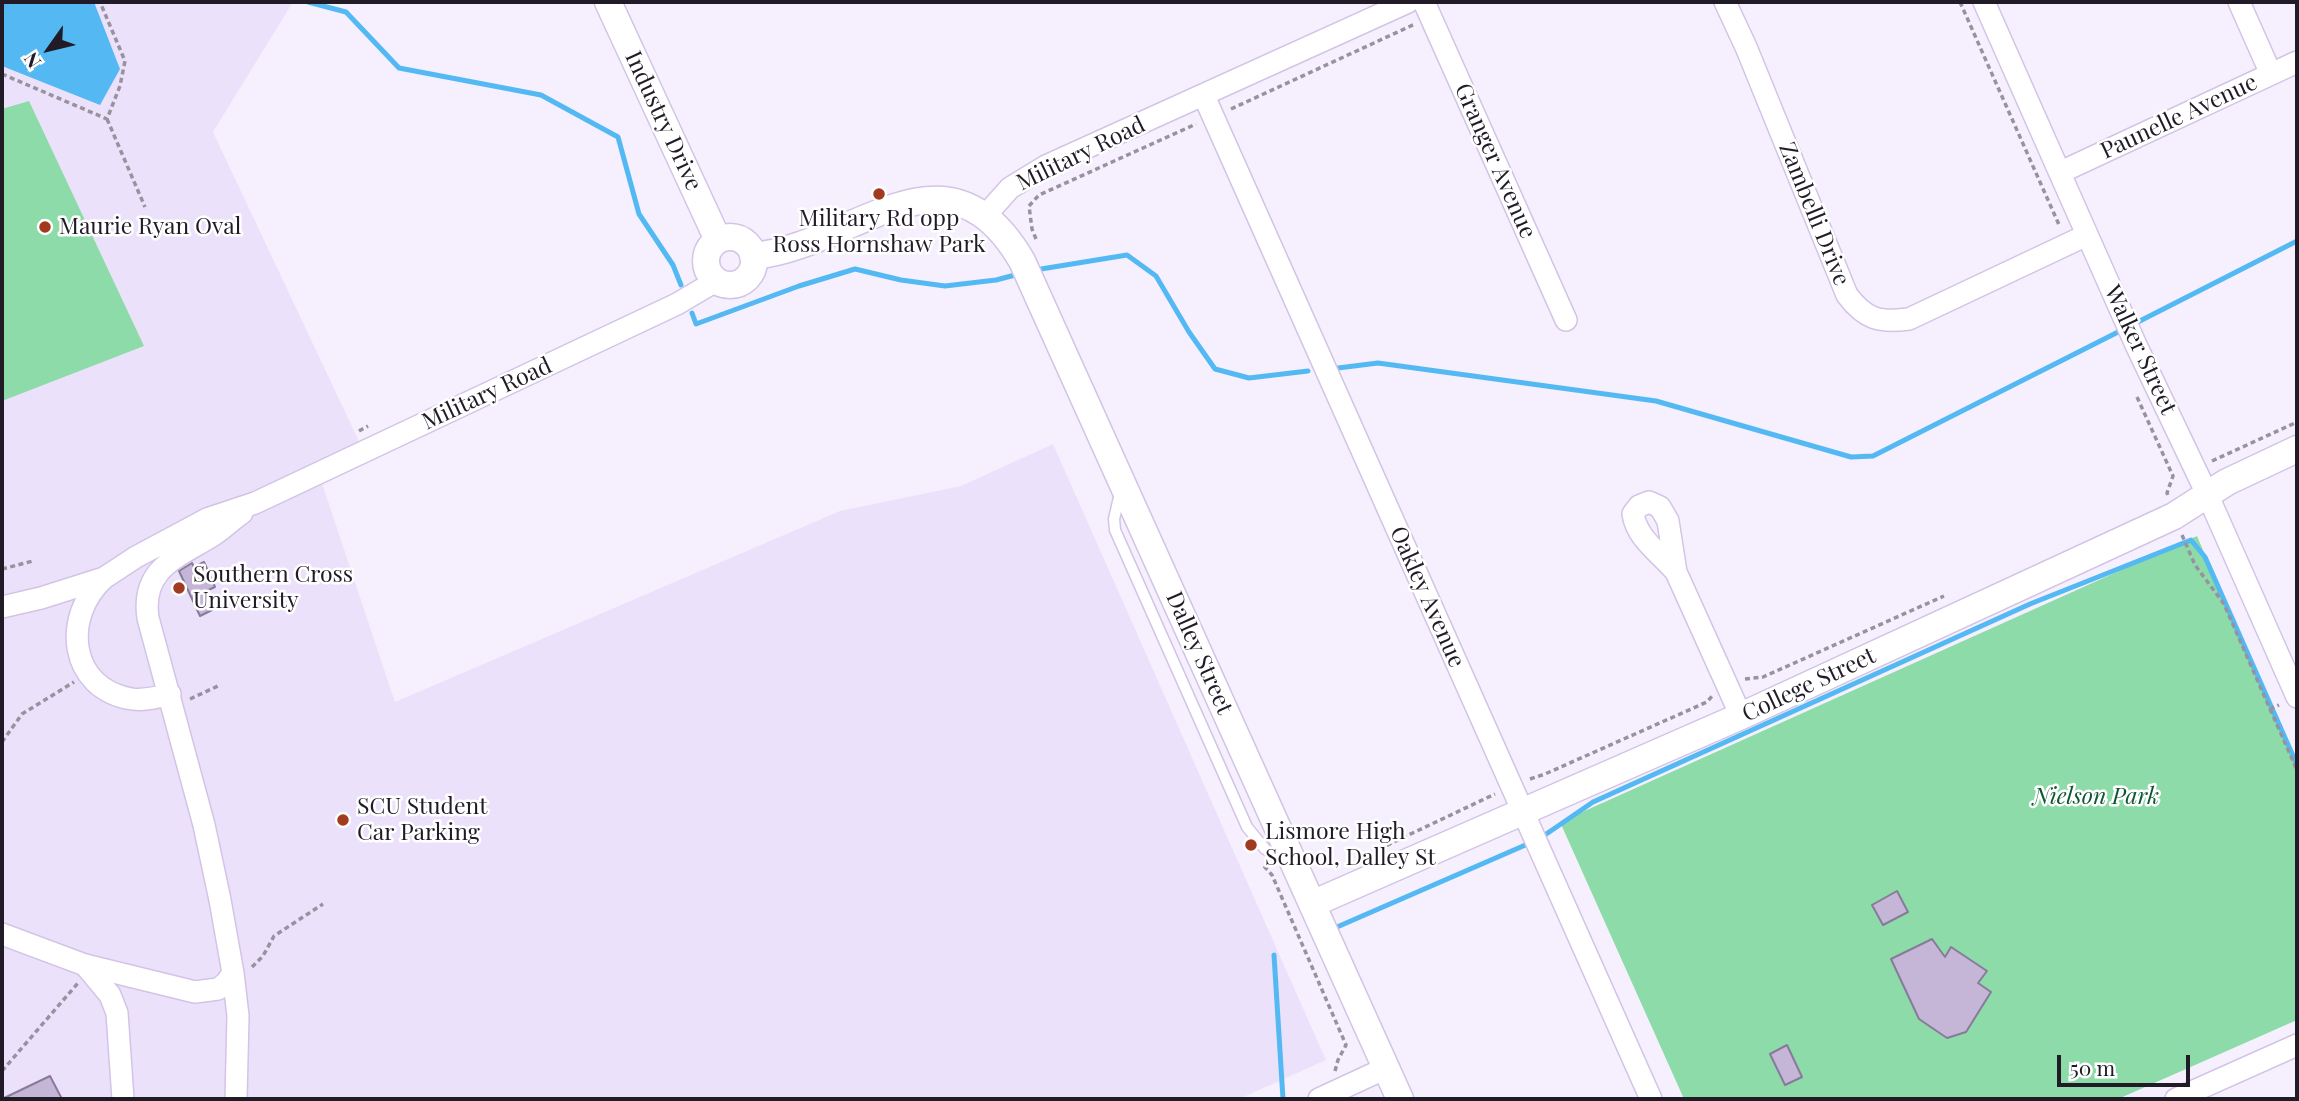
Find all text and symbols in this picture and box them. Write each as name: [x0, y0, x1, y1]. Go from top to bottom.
north arrow: [14, 14, 84, 84]
street label: Industry Drive: [619, 47, 707, 195]
text: N: [17, 48, 46, 74]
street label: Paunelle Avenue: [2096, 69, 2262, 165]
street label: Granger Avenue: [1448, 79, 1542, 243]
street label: Military Road: [1012, 111, 1150, 197]
street label: Zambelli Drive: [1773, 138, 1855, 290]
marker: Military Rd opp Ross Hornshaw Park: [871, 186, 887, 202]
place label: Military Rd opp Ross Hornshaw Park: [772, 205, 986, 259]
place label: Maurie Ryan Oval: [59, 213, 241, 241]
marker: Maurie Ryan Oval: [37, 219, 53, 235]
street label: Walker Street: [2098, 281, 2182, 419]
street label: Military Road: [418, 352, 556, 436]
street label: Oakley Avenue: [1384, 522, 1470, 672]
place label: Southern Cross University: [193, 561, 353, 615]
marker: Southern Cross University: [171, 580, 187, 596]
street label: Dalley Street: [1160, 587, 1238, 719]
street label: College Street: [1738, 642, 1880, 728]
park label: Nielson Park: [2033, 783, 2159, 811]
place label: SCU Student Car Parking: [357, 793, 487, 847]
marker: SCU Student Car Parking: [335, 812, 351, 828]
place label: Lismore High School, Dalley St: [1265, 818, 1436, 872]
marker: Lismore High School, Dalley St: [1243, 837, 1259, 853]
scale bar: [2061, 1042, 2194, 1086]
text: 50 m: [2070, 1053, 2115, 1081]

